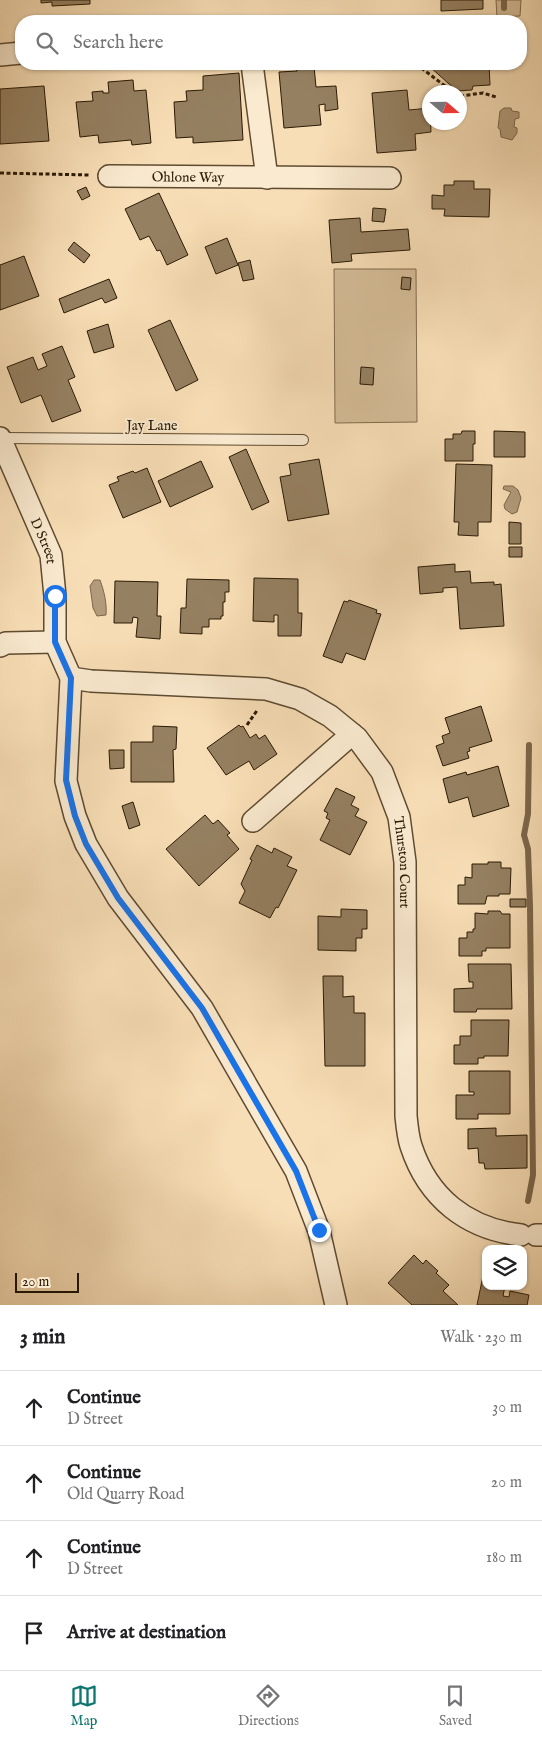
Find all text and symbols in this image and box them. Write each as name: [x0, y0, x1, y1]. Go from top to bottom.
search box: [15, 15, 527, 70]
icon: search: [33, 29, 61, 57]
text: Search here: [73, 31, 164, 55]
north arrow: [422, 85, 467, 130]
street label: Ohlone Way: [152, 168, 224, 187]
street label: Jay Lane: [124, 417, 178, 435]
street label: D Street: [26, 515, 60, 565]
route start: [44, 585, 67, 608]
street label: Thurston Court: [389, 815, 413, 909]
route end: [308, 1219, 331, 1242]
map controls: [482, 1245, 527, 1290]
button: layers: [482, 1245, 527, 1290]
scale bar: [15, 1270, 79, 1293]
text: 20 m: [22, 1273, 49, 1291]
text: 3 min: [20, 1324, 65, 1351]
text: Walk · 230 m: [440, 1328, 522, 1348]
text: Continue: [67, 1386, 141, 1410]
icon: ahead: [20, 1394, 48, 1422]
text: 30 m: [492, 1398, 522, 1418]
text: D Street: [67, 1410, 123, 1430]
text: Continue: [67, 1461, 141, 1485]
icon: ahead: [20, 1469, 48, 1497]
text: 20 m: [491, 1473, 522, 1493]
text: Old Quarry Road: [67, 1485, 184, 1505]
text: Continue: [67, 1536, 141, 1560]
icon: ahead: [20, 1544, 48, 1572]
text: 180 m: [486, 1548, 522, 1568]
text: D Street: [67, 1560, 123, 1580]
icon: arrive: [20, 1619, 48, 1647]
text: Arrive at destination: [67, 1621, 226, 1645]
tab: Map: [70, 1682, 98, 1730]
tab: Directions: [238, 1682, 299, 1730]
tab: Saved: [439, 1682, 472, 1730]

